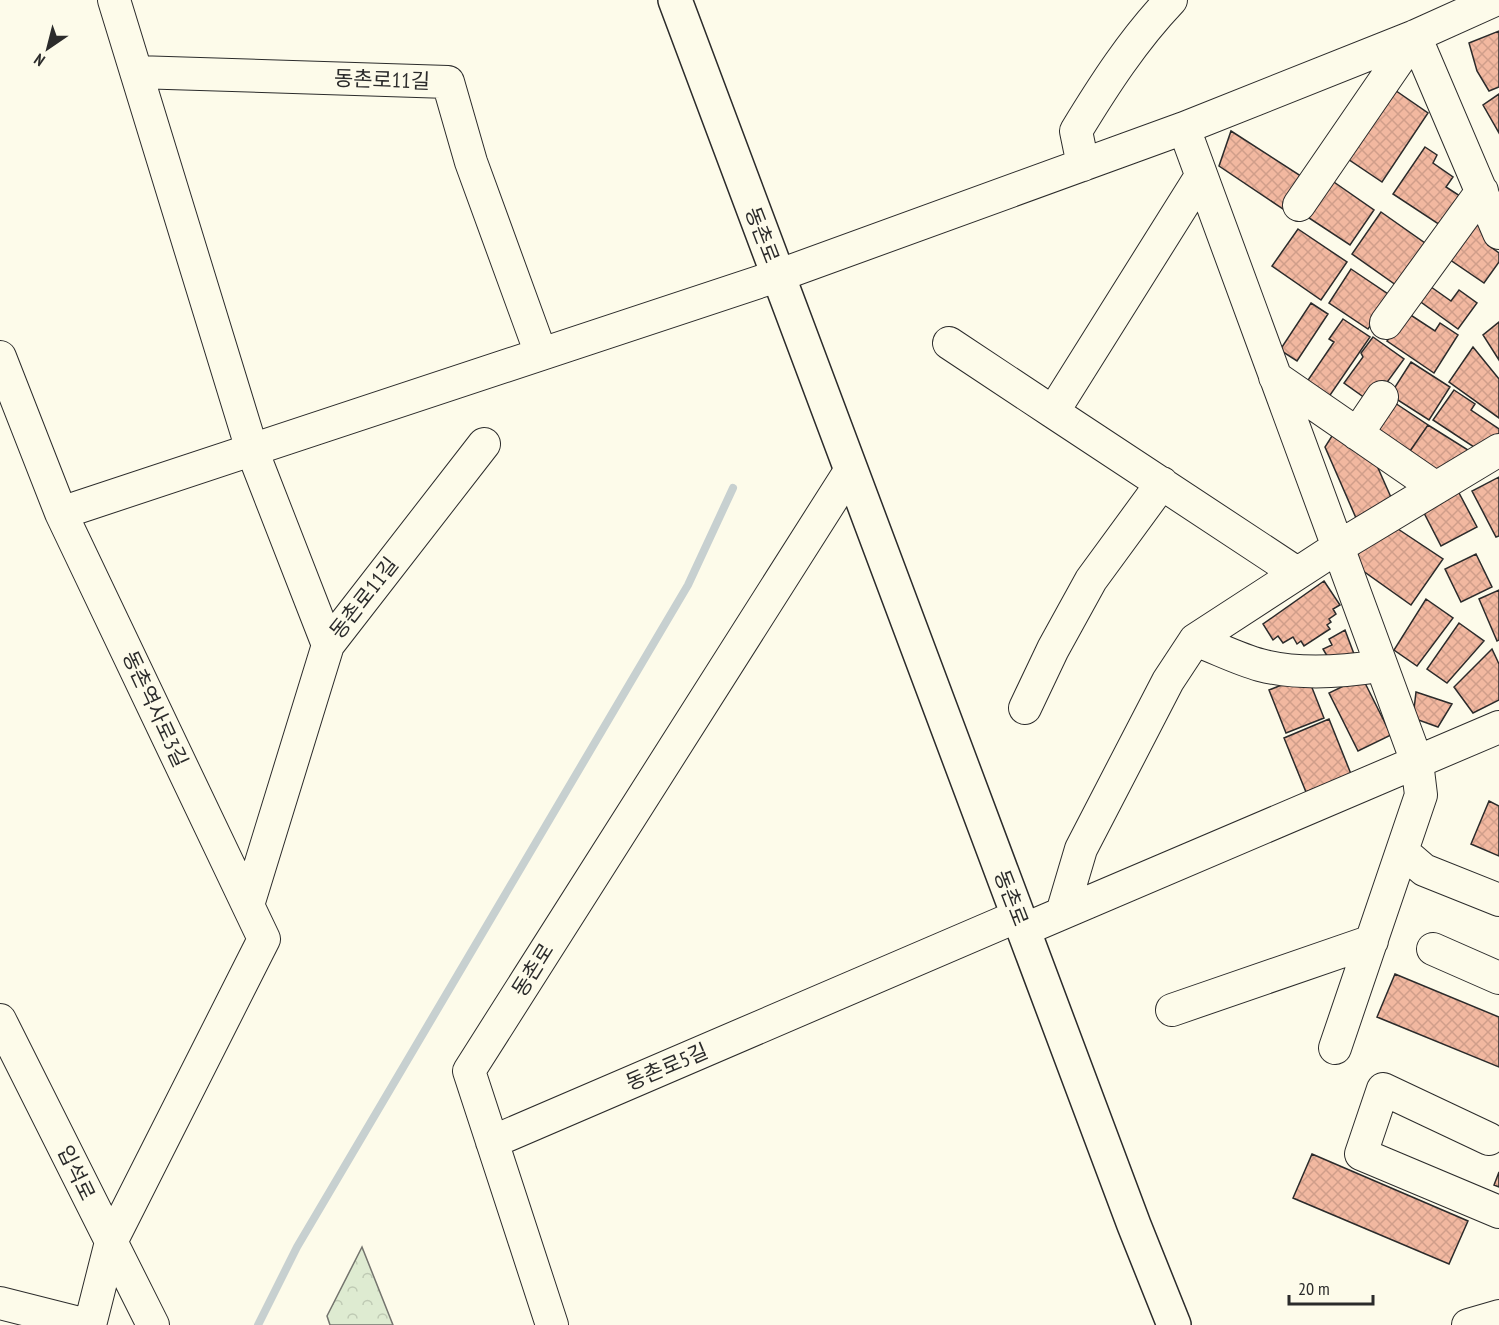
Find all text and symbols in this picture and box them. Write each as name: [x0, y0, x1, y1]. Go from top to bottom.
north arrow: [18, 18, 78, 78]
text: N: [30, 50, 49, 71]
street label: 동촌로11길: [333, 64, 431, 95]
street label: 동촌로: [739, 203, 785, 267]
street label: 동촌로11길: [323, 551, 404, 644]
street label: 동촌역사로3길: [117, 646, 194, 771]
street label: 동촌로: [988, 866, 1034, 930]
street label: 동촌로: [506, 938, 559, 1001]
street label: 동촌로5길: [622, 1037, 712, 1096]
street label: 입석로: [52, 1141, 101, 1205]
scale bar: [1289, 1268, 1373, 1306]
text: 20 m: [1298, 1277, 1330, 1300]

